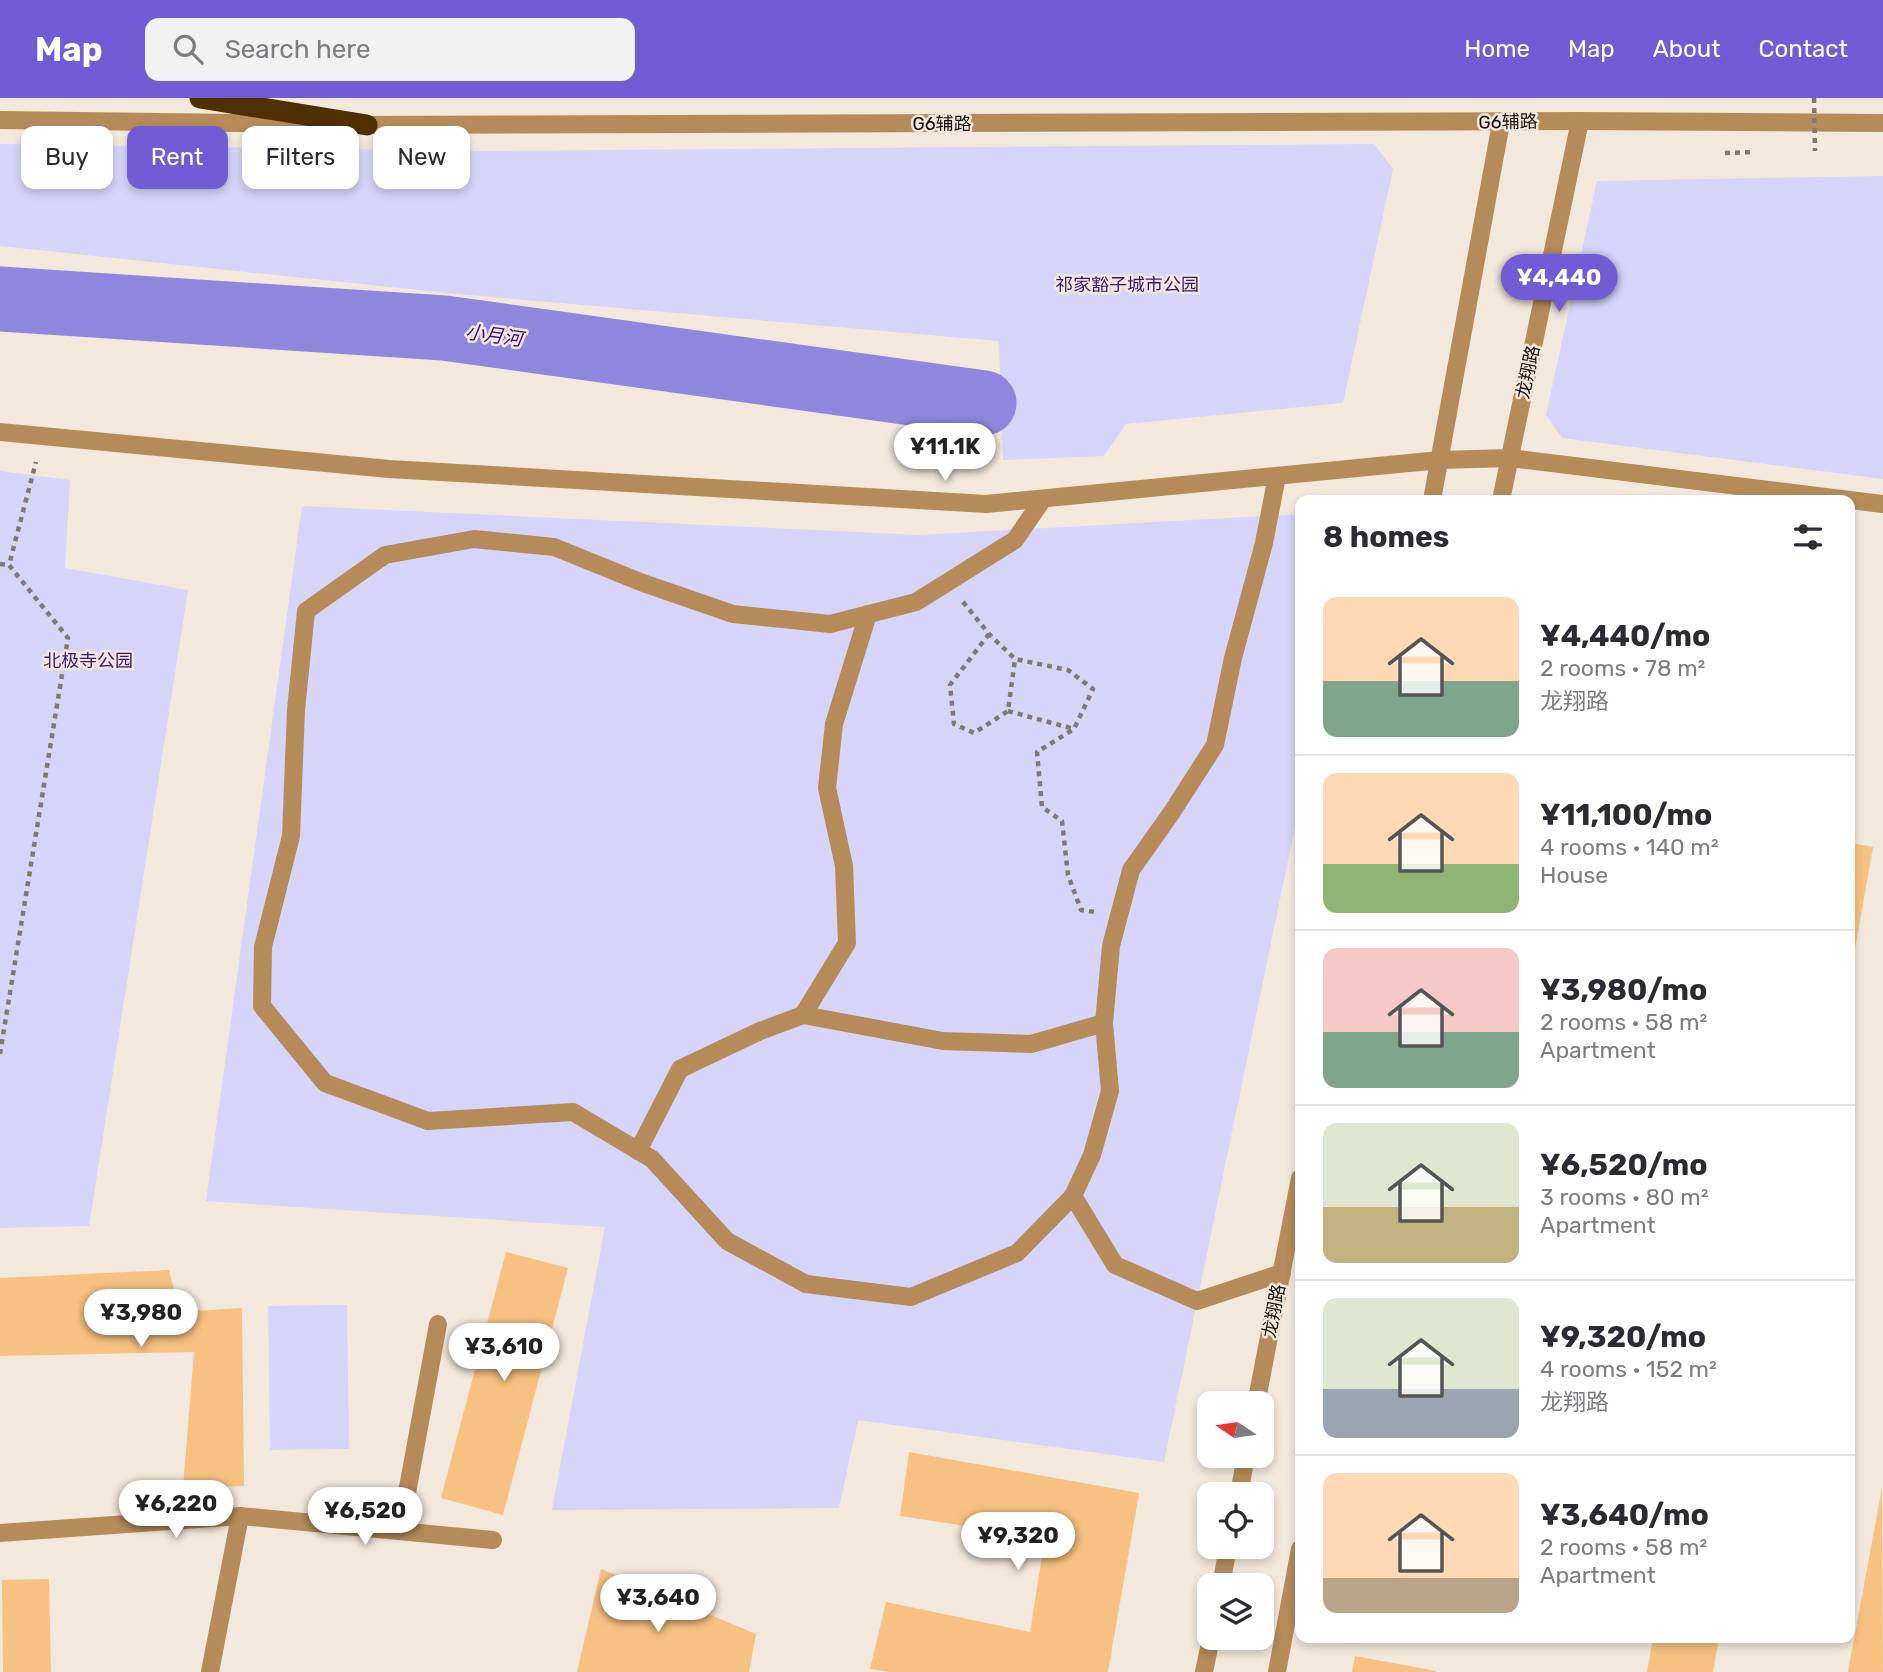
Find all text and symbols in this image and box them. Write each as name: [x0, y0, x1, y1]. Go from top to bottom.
search box: [145, 18, 635, 81]
text: Map: [35, 30, 103, 69]
icon: search: [169, 30, 207, 68]
text: Search here: [225, 34, 370, 65]
text: Home: [1464, 35, 1530, 63]
text: Map: [1568, 35, 1615, 63]
text: About: [1653, 35, 1721, 63]
text: Contact: [1759, 35, 1848, 63]
street label: G6辅路: [1478, 110, 1538, 134]
street label: G6辅路: [912, 113, 972, 135]
chip: Buy: [21, 126, 113, 189]
chip: Rent: [127, 126, 228, 189]
chip: Filters: [242, 126, 359, 189]
chip: New: [373, 126, 470, 189]
pin: ¥4,440: [1502, 254, 1616, 314]
text: ¥4,440: [1517, 263, 1601, 291]
park label: 祁家豁子城市公园: [1055, 274, 1199, 296]
water label: 小月河: [464, 320, 528, 351]
street label: 龙翔路: [1512, 343, 1544, 401]
pin: ¥11.1K: [888, 424, 1002, 483]
text: ¥11.1K: [910, 432, 980, 460]
icon: filters: [1789, 518, 1827, 556]
text: 8 homes: [1323, 519, 1449, 555]
text: ¥4,440/mo: [1540, 618, 1710, 654]
icon: home: [1379, 625, 1463, 709]
park label: 北极寺公园: [43, 650, 133, 672]
text: 2 rooms · 78 m²: [1540, 654, 1705, 682]
text: 龙翔路: [1540, 687, 1609, 715]
text: ¥11,100/mo: [1540, 797, 1712, 833]
icon: home: [1379, 801, 1463, 885]
text: 4 rooms · 140 m²: [1540, 833, 1719, 861]
text: House: [1540, 861, 1608, 889]
text: ¥3,980/mo: [1540, 972, 1707, 1008]
icon: home: [1379, 976, 1463, 1060]
text: 2 rooms · 58 m²: [1540, 1008, 1707, 1036]
text: Apartment: [1540, 1036, 1656, 1064]
text: ¥6,520/mo: [1540, 1147, 1708, 1183]
icon: home: [1379, 1151, 1463, 1235]
text: 3 rooms · 80 m²: [1540, 1183, 1709, 1211]
text: Apartment: [1540, 1211, 1656, 1239]
street label: 龙翔路: [1258, 1282, 1290, 1340]
pin: ¥3,980: [84, 1290, 198, 1349]
text: ¥3,980: [100, 1298, 182, 1326]
text: ¥9,320/mo: [1540, 1319, 1706, 1355]
pin: ¥3,610: [447, 1324, 561, 1383]
icon: home: [1379, 1326, 1463, 1410]
text: ¥3,610: [465, 1332, 543, 1360]
text: 4 rooms · 152 m²: [1540, 1355, 1717, 1383]
text: 龙翔路: [1540, 1388, 1609, 1416]
north arrow: [1197, 1391, 1274, 1468]
map controls: [1197, 1391, 1274, 1650]
pin: ¥6,220: [119, 1480, 233, 1540]
button: locate: [1197, 1482, 1274, 1559]
pin: ¥6,520: [308, 1488, 422, 1547]
text: ¥6,220: [135, 1489, 217, 1517]
text: ¥6,520: [324, 1496, 406, 1524]
text: ¥3,640/mo: [1540, 1497, 1709, 1533]
icon: home: [1379, 1501, 1463, 1585]
pin: ¥9,320: [961, 1512, 1075, 1572]
text: ¥9,320: [977, 1521, 1059, 1549]
text: 2 rooms · 58 m²: [1540, 1533, 1707, 1561]
text: Apartment: [1540, 1561, 1656, 1589]
button: layers: [1197, 1573, 1274, 1650]
pin: ¥3,640: [601, 1574, 715, 1634]
text: ¥3,640: [616, 1583, 700, 1611]

